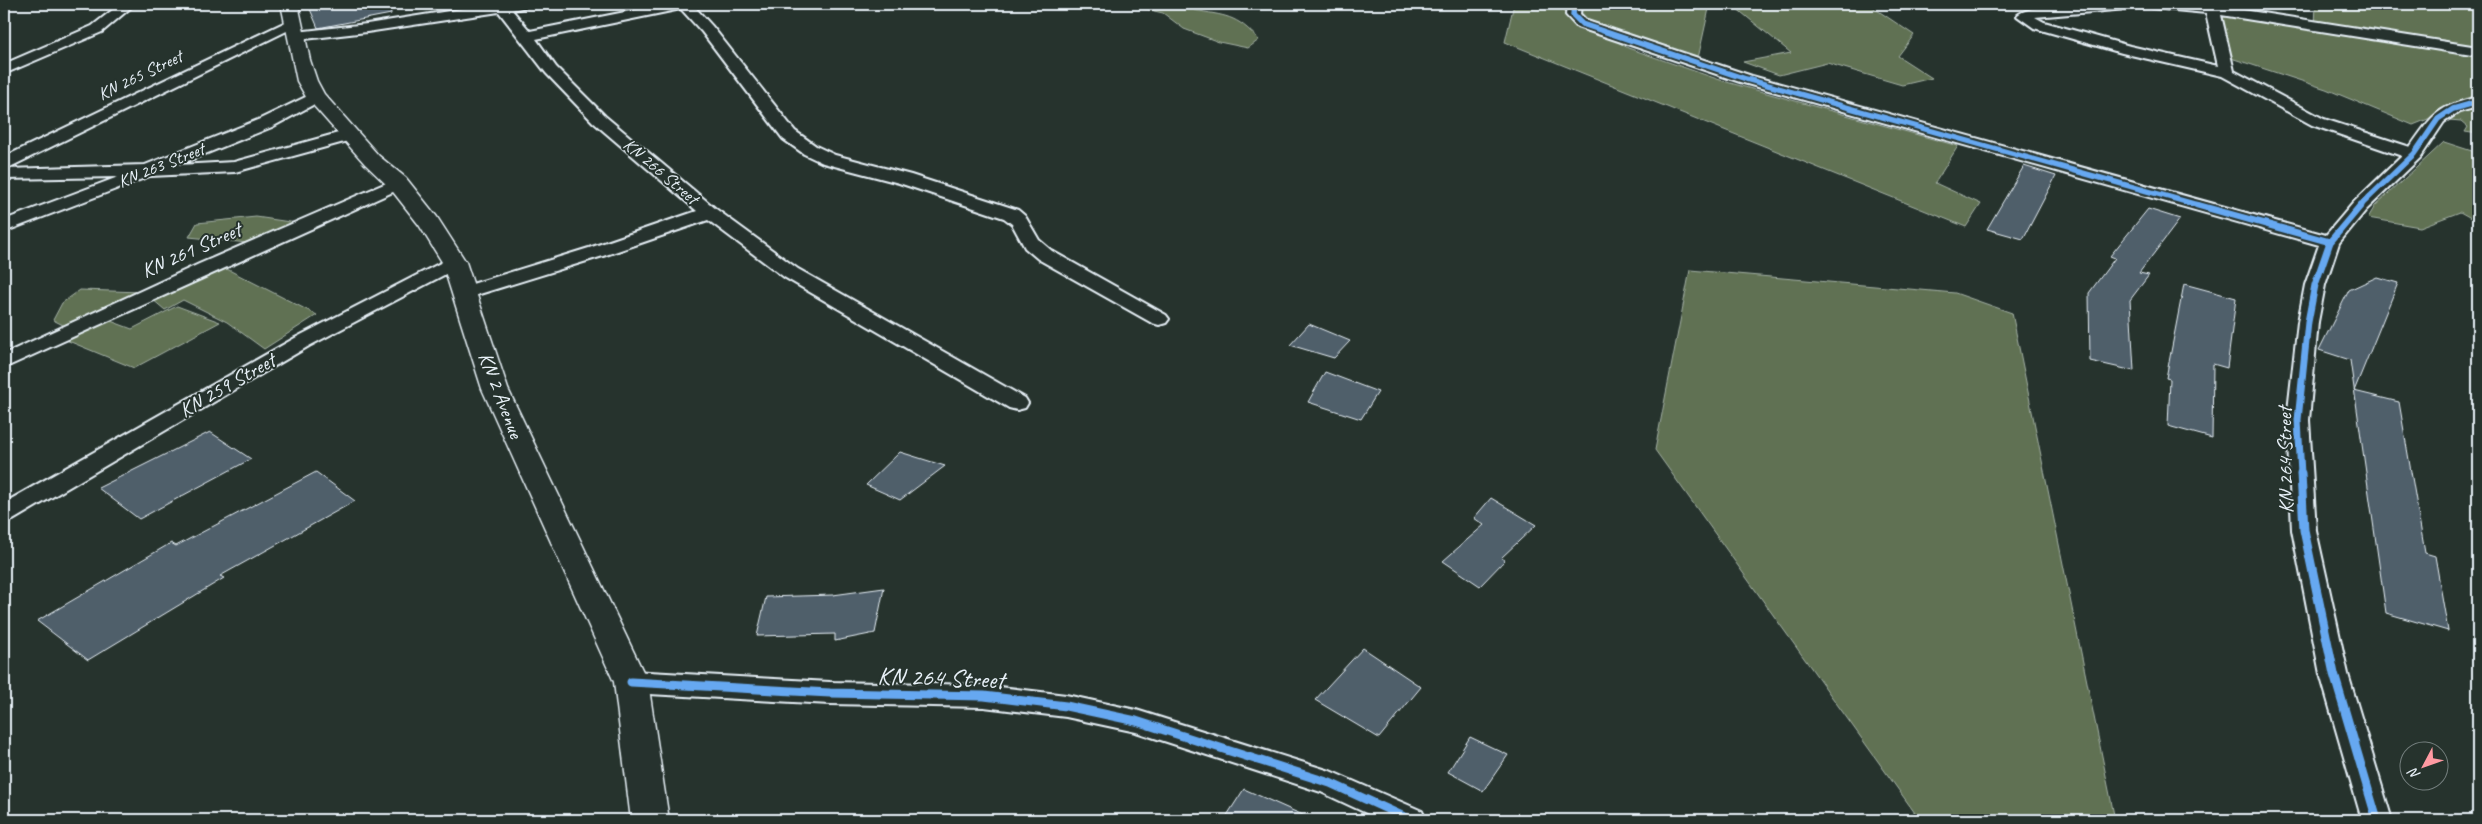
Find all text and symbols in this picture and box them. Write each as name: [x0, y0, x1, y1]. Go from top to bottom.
street label: KN 265 Street: [94, 44, 189, 105]
street label: KN 266 Street: [619, 133, 705, 211]
street label: KN 263 Street: [115, 137, 210, 192]
street label: KN 261 Street: [137, 215, 248, 284]
street label: KN 259 Street: [174, 346, 282, 423]
street label: KN 2 Avenue: [473, 348, 530, 443]
street label: KN 264 Street: [2271, 403, 2299, 514]
street label: KN 264 Street: [877, 660, 1009, 696]
north arrow: [2400, 742, 2450, 792]
text: N: [2404, 764, 2424, 783]

